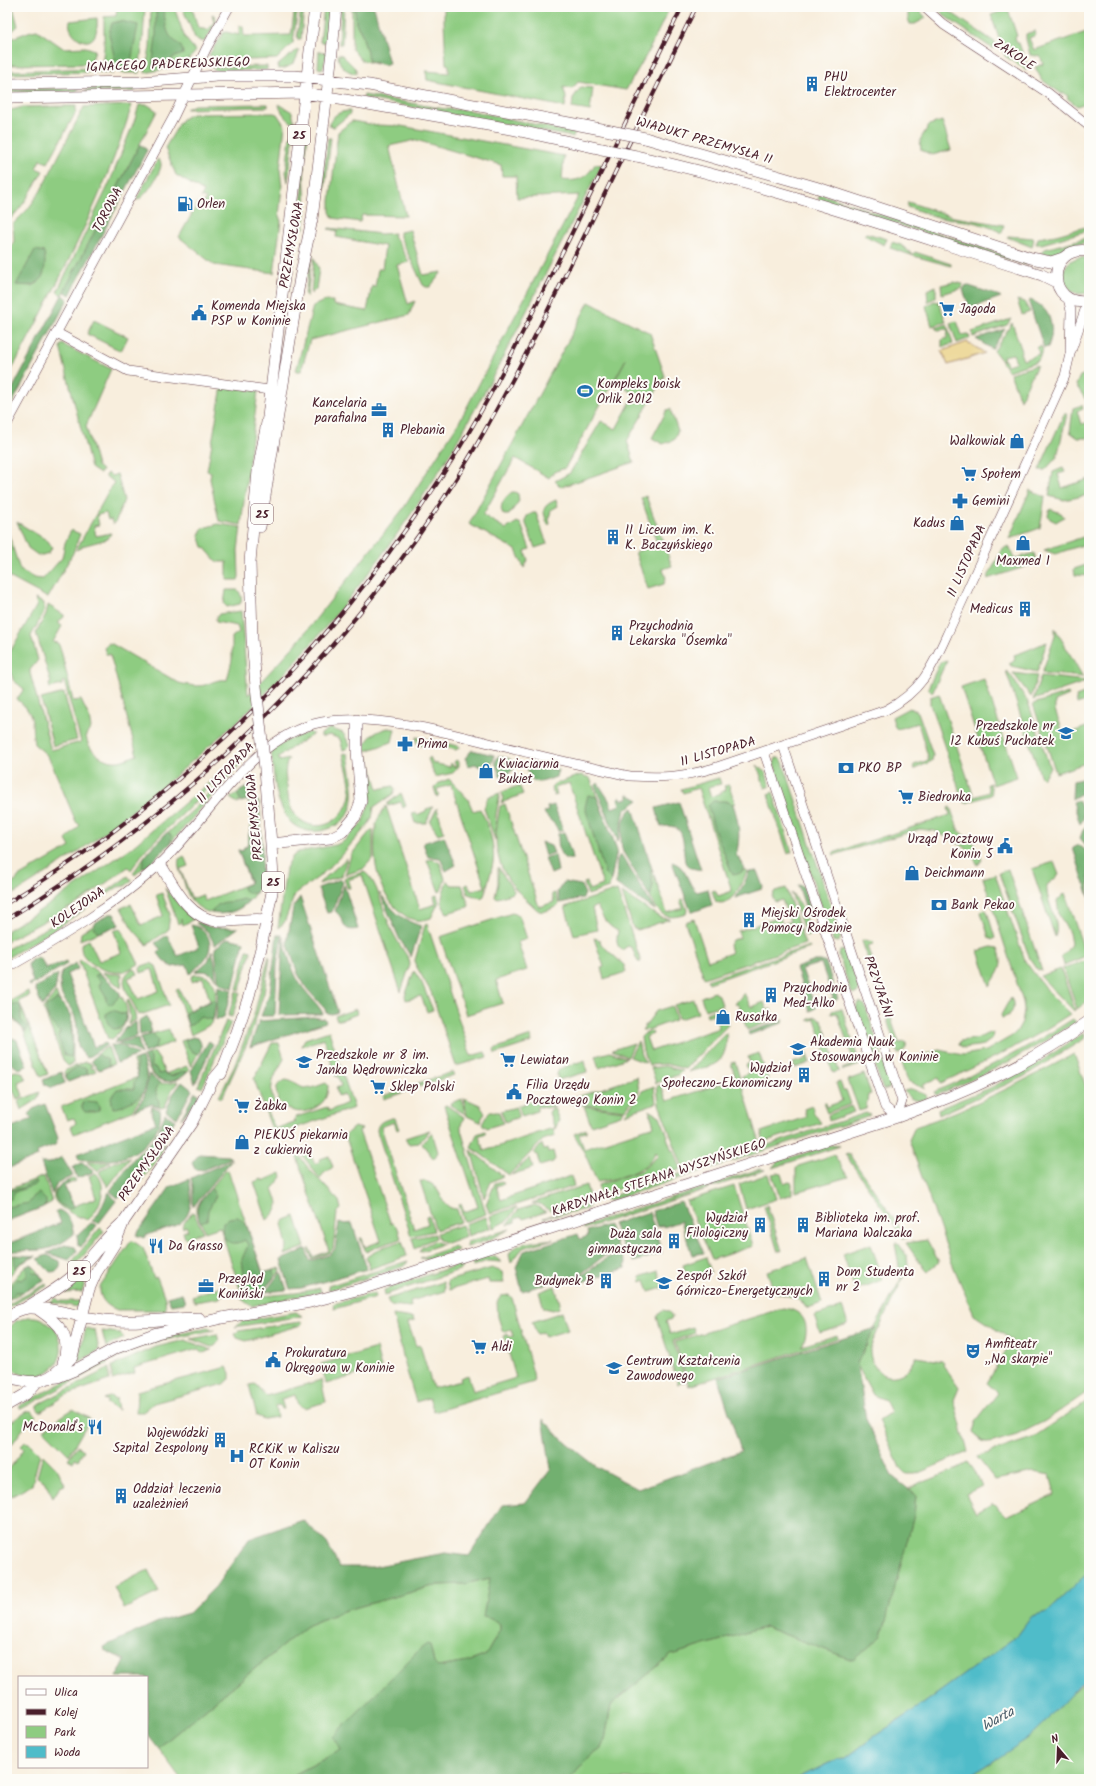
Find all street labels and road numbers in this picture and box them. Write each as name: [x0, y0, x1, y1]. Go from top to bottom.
street label: ZAKOLE: [989, 34, 1039, 77]
street label: IGNACEGO PADEREWSKIEGO: [86, 52, 250, 78]
street label: WIADUKT PRZEMYSŁA II: [633, 111, 775, 171]
road number: 25: [288, 125, 310, 145]
street label: TOROWA: [87, 184, 129, 236]
street label: PRZEMYSŁOWA: [274, 200, 310, 290]
road number: 25: [251, 504, 273, 524]
street label: 11 LISTOPADA: [942, 521, 992, 601]
street label: 11 LISTOPADA: [678, 731, 758, 773]
street label: 11 LISTOPADA: [192, 737, 260, 809]
street label: PRZEMYSŁOWA: [241, 772, 269, 862]
road number: 25: [262, 872, 284, 892]
street label: KOLEJOWA: [46, 882, 110, 934]
street label: PRZYJAŹNI: [857, 953, 899, 1021]
street label: PRZEMYSŁOWA: [113, 1122, 181, 1206]
street label: KARDYNAŁA STEFANA WYSZYŃSKIEGO: [549, 1133, 769, 1223]
road number: 25: [68, 1261, 90, 1281]

